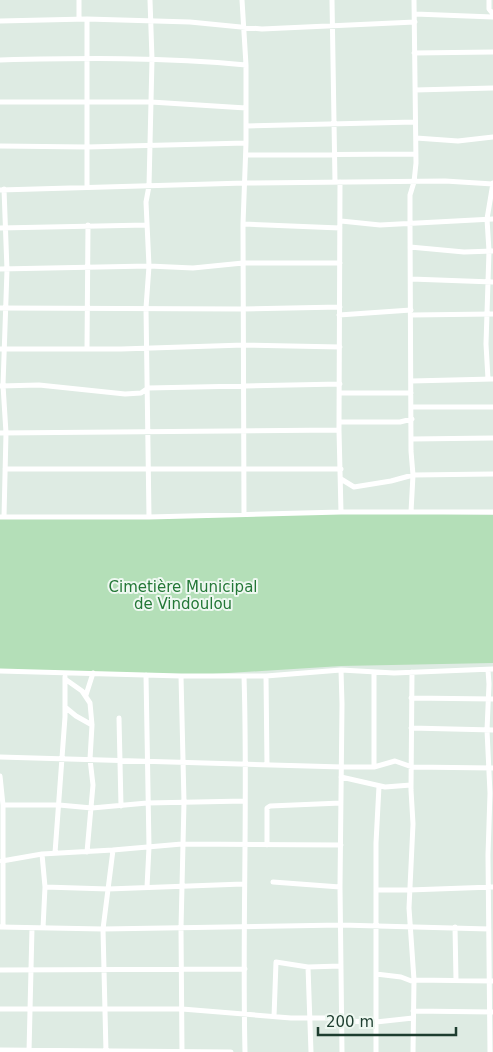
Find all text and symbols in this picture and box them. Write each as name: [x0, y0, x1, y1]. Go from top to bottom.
park label: Cimetière Municipal de Vindoulou: [108, 578, 258, 613]
scale bar: [318, 1004, 456, 1036]
text: 200 m: [326, 1013, 374, 1031]

